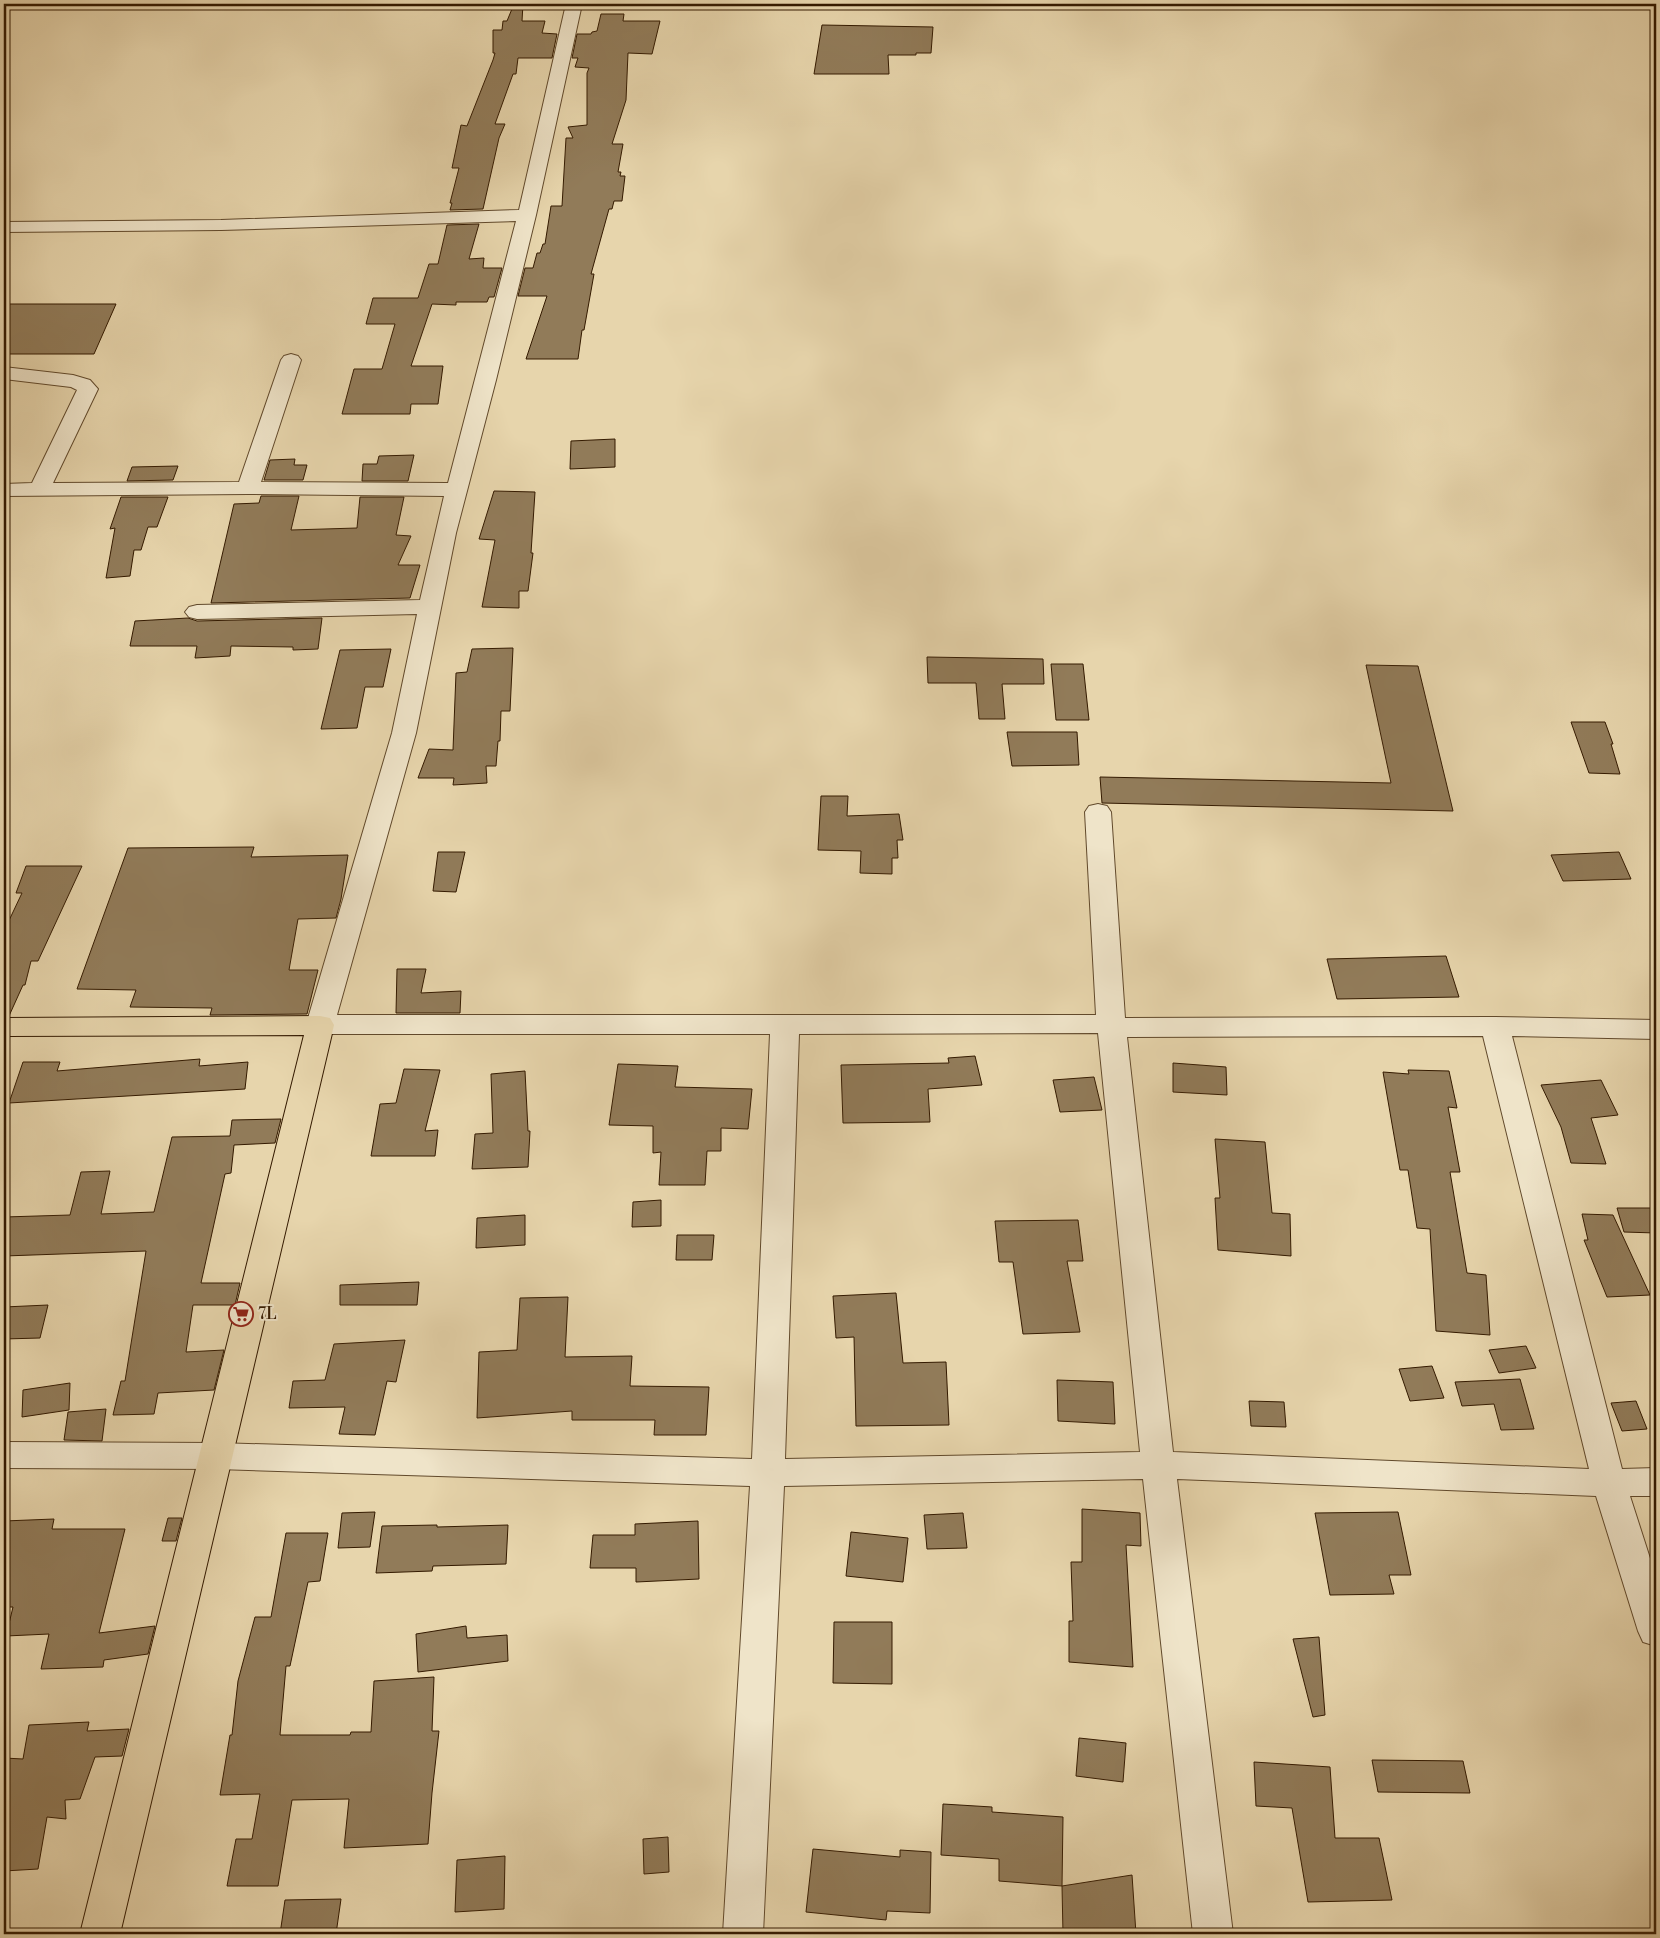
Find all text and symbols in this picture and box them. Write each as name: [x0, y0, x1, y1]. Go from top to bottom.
supermarket icon: 7L: [228, 1301, 254, 1327]
place label: 7L: [258, 1304, 277, 1324]

